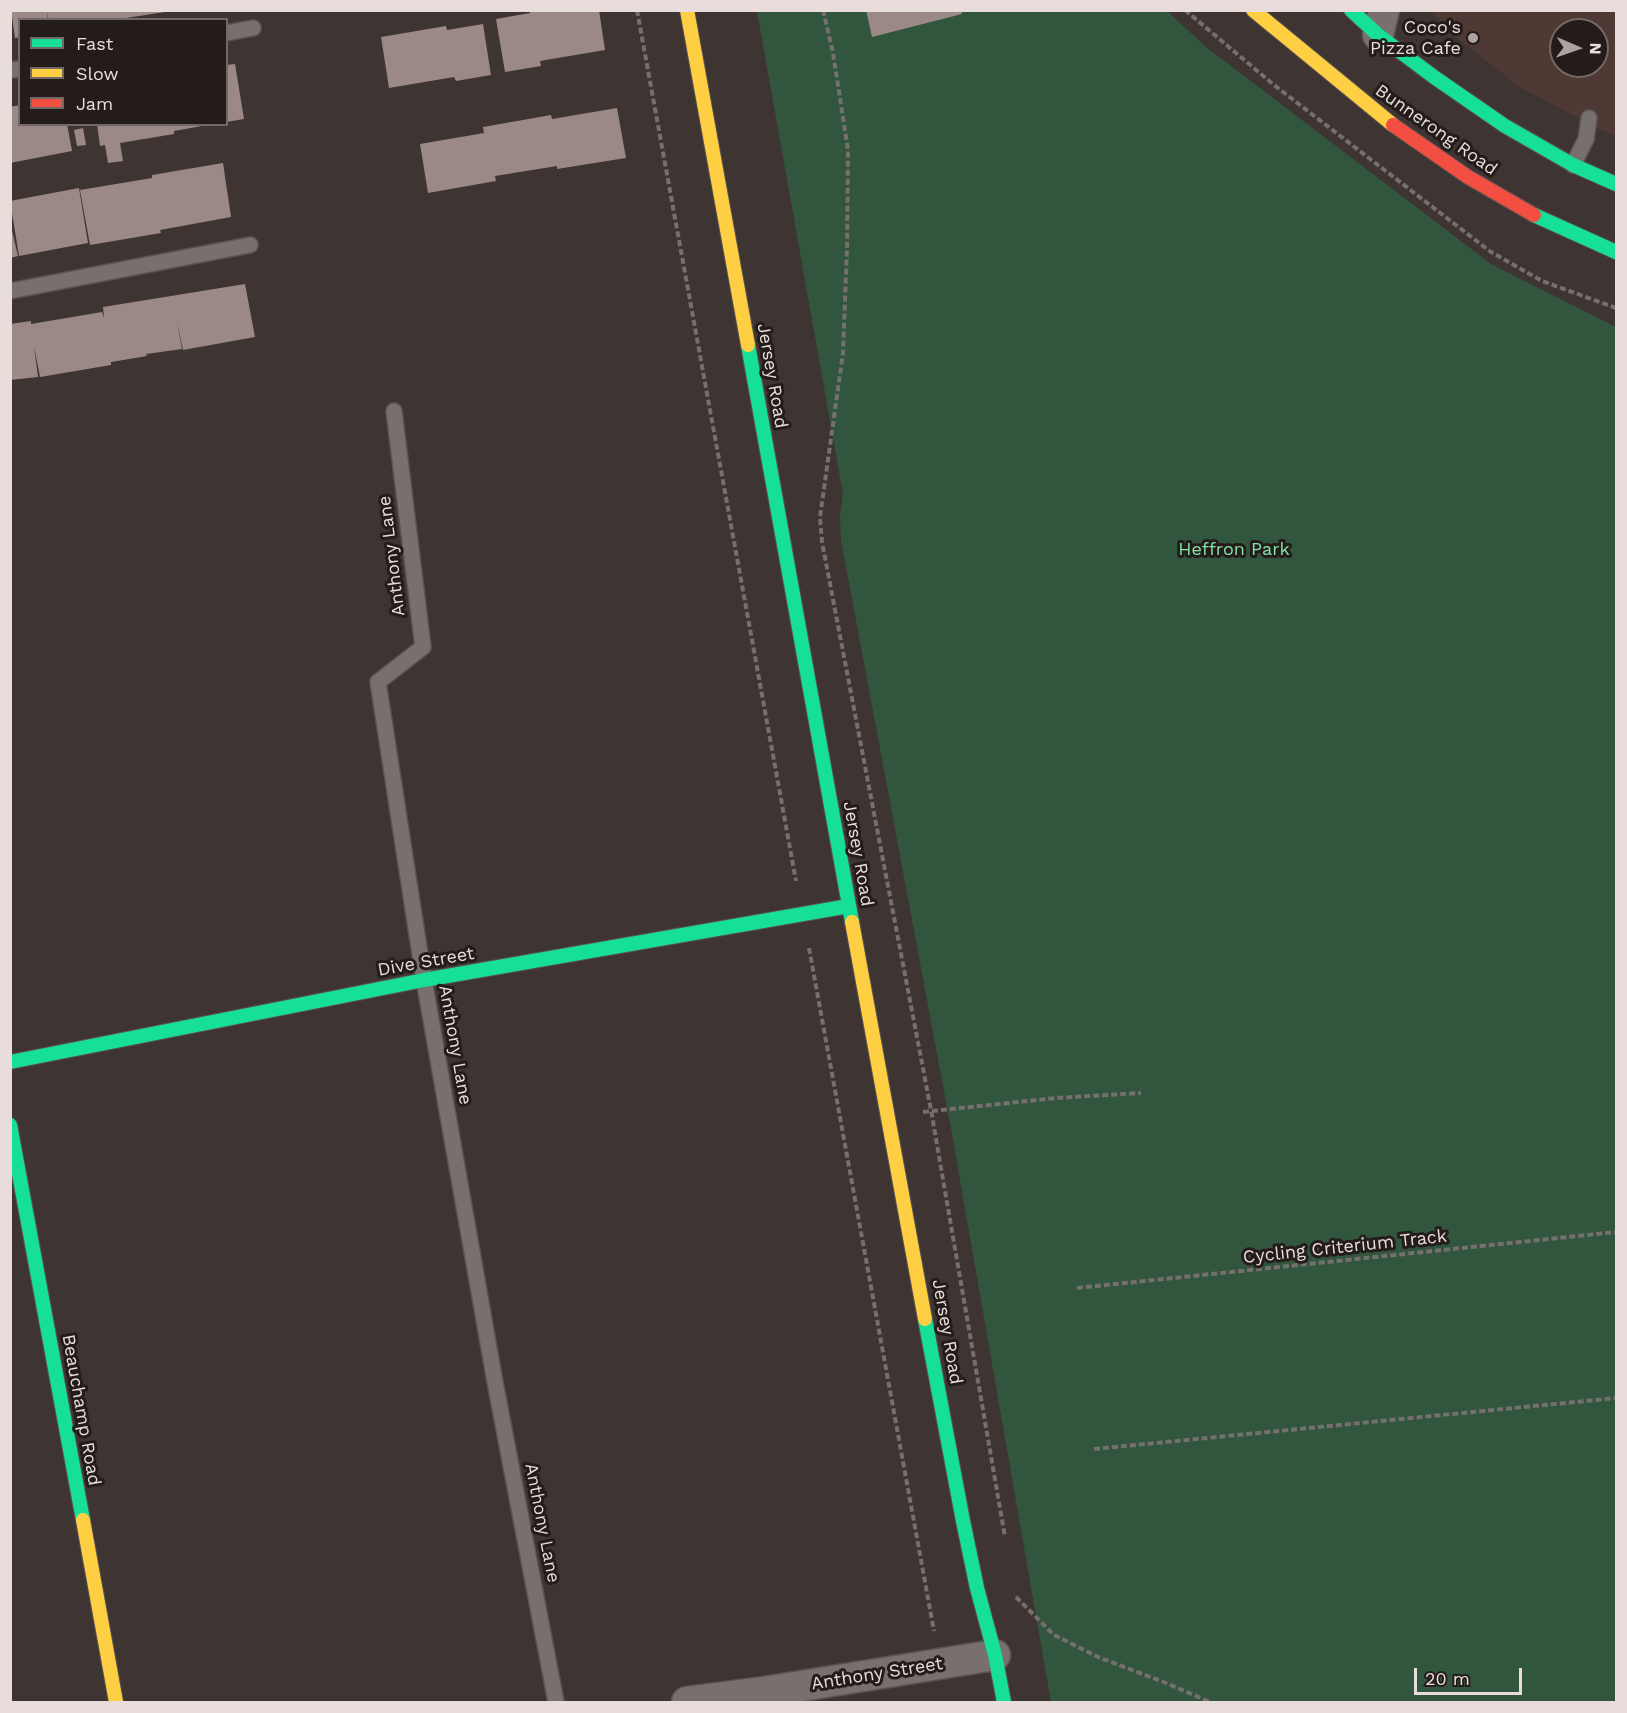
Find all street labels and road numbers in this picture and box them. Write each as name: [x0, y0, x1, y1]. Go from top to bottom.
street label: Bunnerong Road: [1371, 80, 1501, 180]
street label: Jersey Road: [752, 322, 792, 430]
street label: Anthony Lane: [374, 495, 410, 617]
street label: Jersey Road: [838, 800, 878, 908]
street label: Dive Street: [376, 943, 476, 981]
street label: Anthony Lane: [434, 983, 476, 1107]
street label: Cycling Criterium Track: [1242, 1226, 1448, 1268]
street label: Jersey Road: [927, 1278, 967, 1386]
street label: Beauchamp Road: [57, 1333, 105, 1487]
street label: Anthony Lane: [520, 1461, 564, 1585]
street label: Anthony Street: [810, 1653, 944, 1695]

